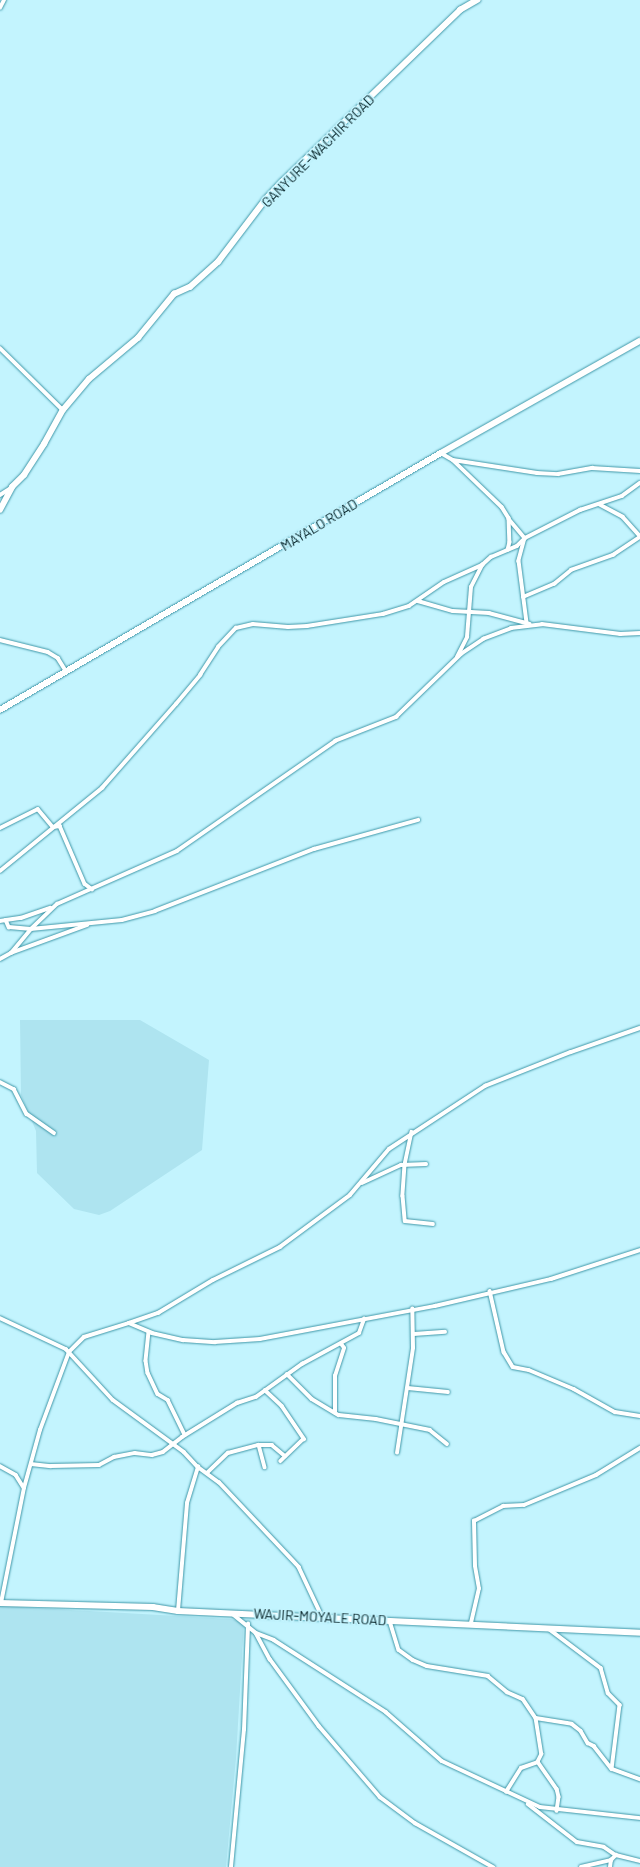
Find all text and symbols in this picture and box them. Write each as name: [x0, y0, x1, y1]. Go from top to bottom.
street label: GANYURE-WACHIR ROAD: [258, 91, 378, 211]
street label: MAYALO ROAD: [278, 495, 360, 555]
street label: WAJIR-MOYALE ROAD: [253, 1605, 387, 1629]

